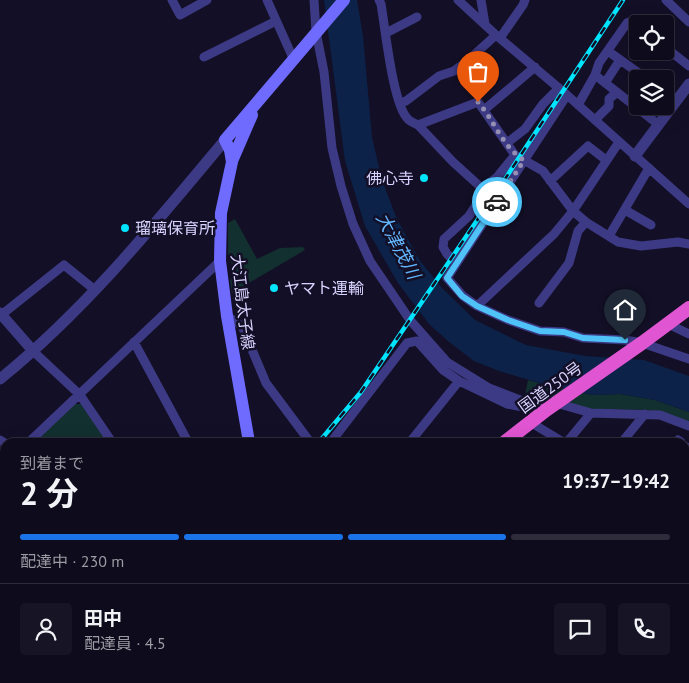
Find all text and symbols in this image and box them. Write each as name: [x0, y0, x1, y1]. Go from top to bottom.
map controls: [629, 15, 674, 115]
button: locate: [629, 15, 674, 60]
pin: [457, 51, 499, 102]
icon: bag: [464, 58, 492, 86]
button: layers: [629, 70, 674, 115]
place label: 佛心寺: [366, 168, 414, 188]
marker: 佛心寺: [418, 172, 430, 184]
courier: [472, 177, 522, 227]
icon: car: [483, 188, 511, 216]
water label: 大津茂川: [371, 209, 426, 285]
place label: 瑠璃保育所: [135, 218, 215, 238]
marker: 瑠璃保育所: [119, 222, 131, 234]
street label: 大江島太子線: [227, 253, 259, 351]
place label: ヤマト運輸: [284, 278, 364, 298]
marker: ヤマト運輸: [268, 282, 280, 294]
pin: [604, 289, 646, 340]
icon: home: [611, 296, 639, 324]
street label: 国道250号: [514, 357, 586, 417]
text: 到着まで: [20, 453, 84, 473]
text: 19:37–19:42: [562, 469, 670, 493]
text: 2 分: [20, 472, 78, 514]
text: 配達中 · 230 m: [20, 551, 124, 571]
button: person: [20, 603, 72, 655]
button: chat: [554, 603, 606, 655]
button: phone: [618, 603, 670, 655]
text: 田中: [84, 606, 122, 630]
text: 配達員 · 4.5: [84, 633, 166, 653]

